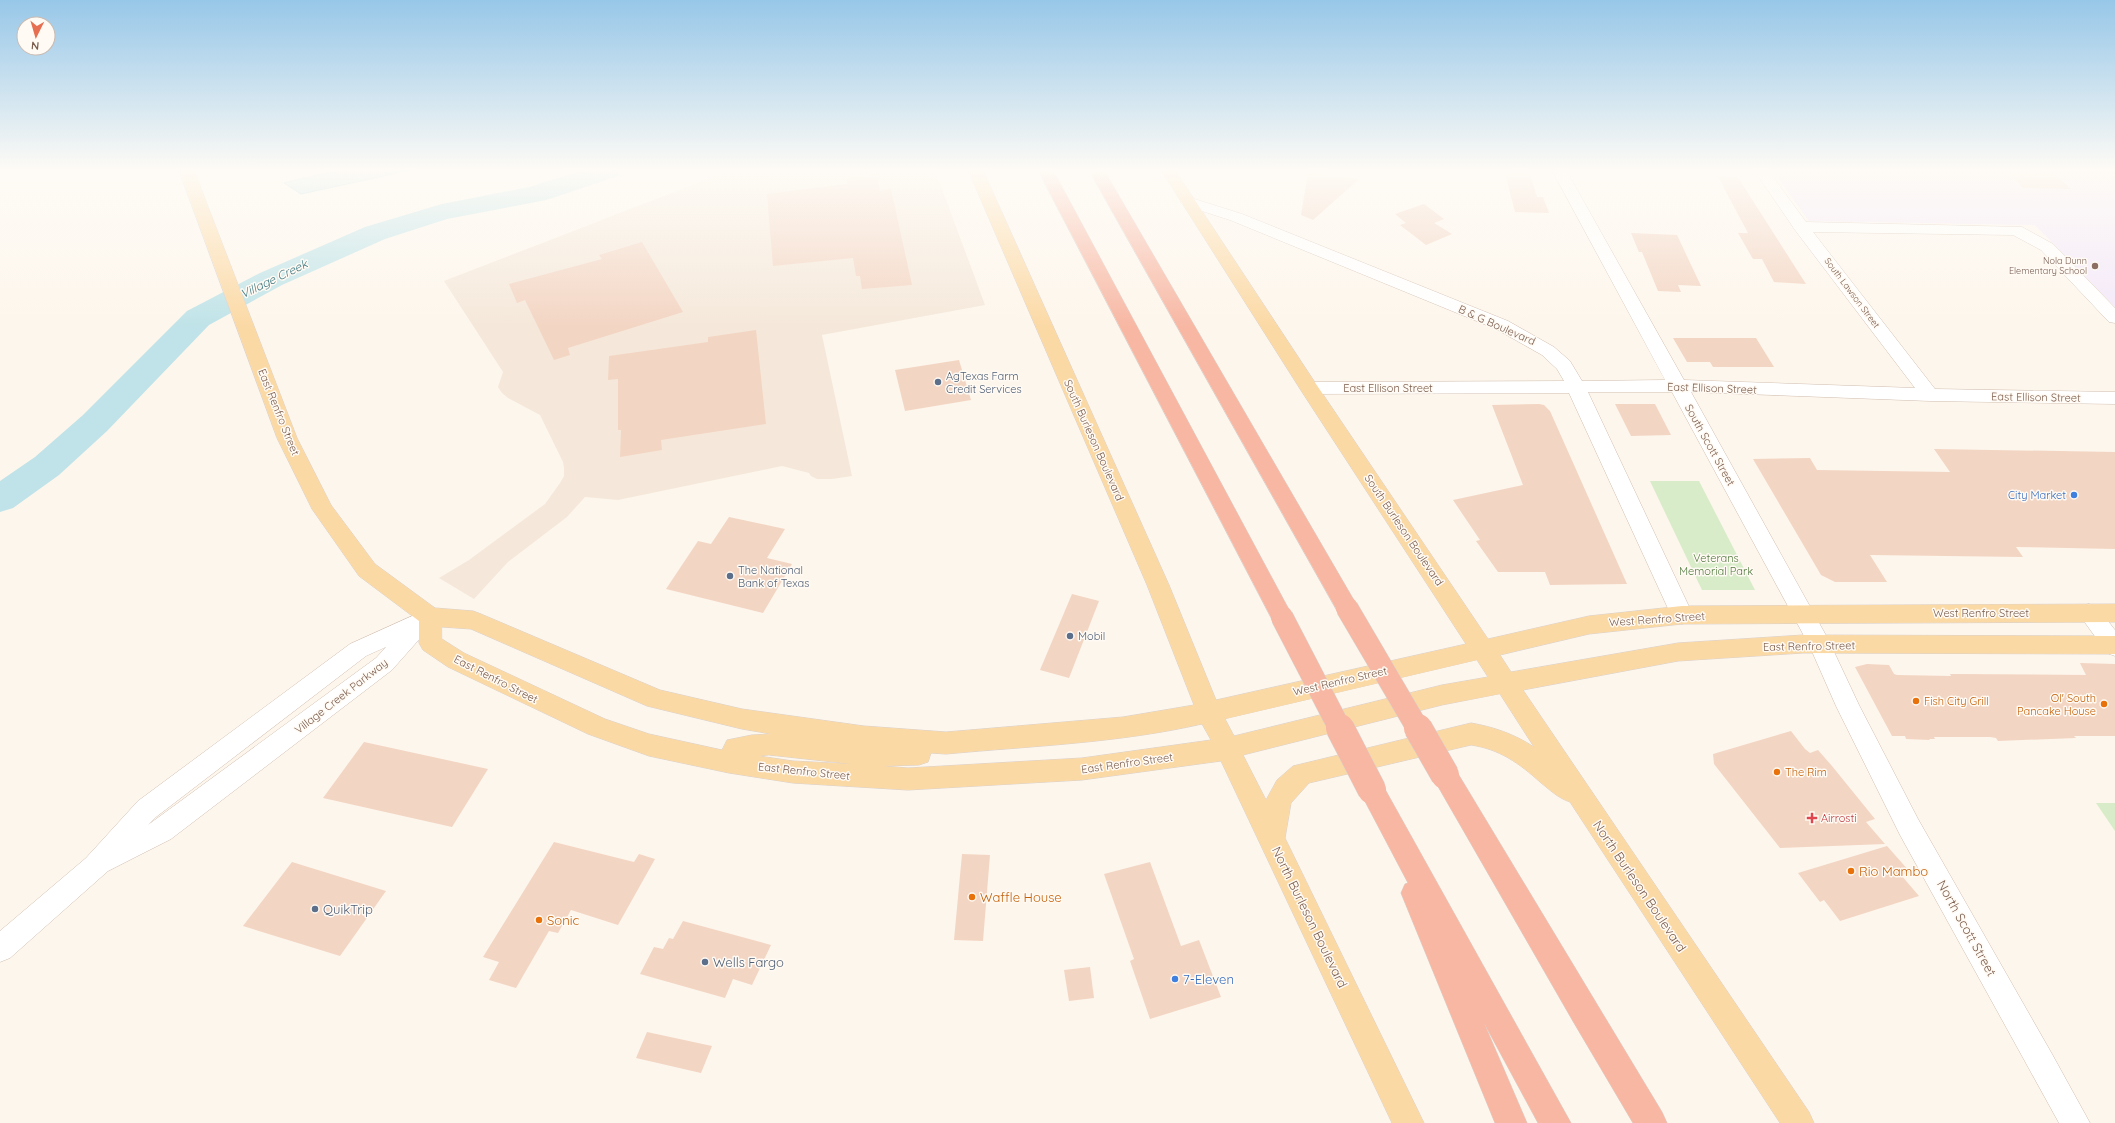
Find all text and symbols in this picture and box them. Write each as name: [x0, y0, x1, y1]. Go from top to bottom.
north arrow: [16, 16, 56, 56]
text: N: [30, 39, 40, 53]
water label: Village Creek: [238, 255, 311, 301]
street label: South Lawson Street: [1822, 255, 1882, 330]
place label: Nola Dunn Elementary School: [2009, 255, 2087, 276]
marker: Nola Dunn Elementary School: [2090, 261, 2100, 271]
street label: B & G Boulevard: [1456, 302, 1538, 348]
street label: East Renfro Street: [255, 367, 303, 458]
place label: AgTexas Farm Credit Services: [946, 369, 1022, 396]
marker: AgTexas Farm Credit Services: [933, 377, 943, 387]
street label: South Burleson Boulevard: [1061, 377, 1127, 503]
street label: East Ellison Street: [1667, 379, 1757, 397]
street label: East Ellison Street: [1343, 381, 1433, 395]
street label: East Ellison Street: [1991, 389, 2081, 405]
street label: South Scott Street: [1682, 402, 1738, 488]
street label: South Burleson Boulevard: [1361, 472, 1447, 588]
place label: City Market: [2008, 488, 2066, 502]
marker: City Market: [2069, 490, 2079, 500]
park label: Veterans Memorial Park: [1679, 551, 1753, 578]
place label: The National Bank of Texas: [738, 563, 809, 590]
marker: The National Bank of Texas: [725, 571, 735, 581]
street label: West Renfro Street: [1933, 606, 2029, 620]
street label: West Renfro Street: [1609, 609, 1706, 629]
place label: Mobil: [1078, 629, 1105, 643]
marker: Mobil: [1065, 631, 1075, 641]
street label: East Renfro Street: [1763, 638, 1856, 654]
street label: East Renfro Street: [452, 652, 541, 706]
street label: Village Creek Parkway: [292, 655, 390, 737]
street label: West Renfro Street: [1292, 663, 1389, 699]
place label: Ol' South Pancake House: [2017, 691, 2096, 718]
place label: Fish City Grill: [1924, 694, 1989, 708]
marker: Fish City Grill: [1911, 696, 1921, 706]
marker: Ol' South Pancake House: [2099, 699, 2109, 709]
street label: East Renfro Street: [1080, 750, 1174, 776]
street label: East Renfro Street: [757, 759, 851, 783]
place label: The Rim: [1785, 765, 1827, 779]
marker: The Rim: [1772, 767, 1782, 777]
place label: Airrosti: [1821, 811, 1857, 825]
marker: Airrosti: [1806, 812, 1818, 824]
street label: North Burleson Boulevard: [1590, 817, 1690, 955]
street label: North Burleson Boulevard: [1269, 844, 1351, 990]
place label: Rio Mambo: [1859, 863, 1928, 879]
marker: Rio Mambo: [1846, 866, 1856, 876]
street label: North Scott Street: [1934, 877, 2000, 979]
place label: Waffle House: [980, 889, 1062, 905]
marker: Waffle House: [967, 892, 977, 902]
place label: QuikTrip: [323, 901, 373, 917]
marker: QuikTrip: [310, 904, 320, 914]
place label: Sonic: [547, 912, 579, 928]
marker: Sonic: [534, 915, 544, 925]
place label: Wells Fargo: [713, 954, 784, 970]
marker: Wells Fargo: [700, 957, 710, 967]
place label: 7-Eleven: [1183, 971, 1234, 987]
marker: 7-Eleven: [1170, 974, 1180, 984]

